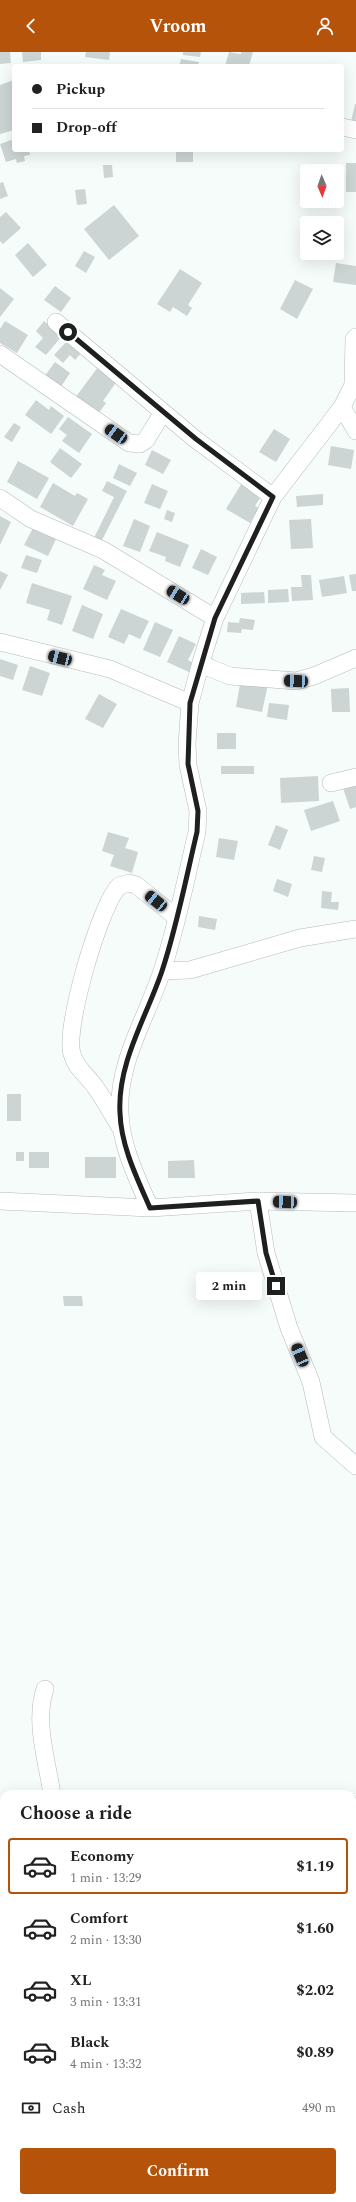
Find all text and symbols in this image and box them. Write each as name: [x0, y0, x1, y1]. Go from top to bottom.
text: Vroom: [149, 13, 207, 40]
icon: back: [20, 15, 42, 37]
icon: person: [314, 15, 336, 37]
text: Pickup: [56, 78, 105, 101]
text: Drop-off: [56, 116, 117, 139]
north arrow: [300, 164, 344, 208]
map controls: [300, 164, 344, 260]
button: layers: [300, 216, 344, 260]
route start: [59, 323, 77, 341]
car: [103, 422, 129, 446]
car: [165, 584, 191, 606]
car: [47, 649, 73, 667]
car: [284, 675, 308, 687]
car: [143, 889, 169, 913]
car: [273, 1196, 297, 1208]
callout: 2 min: [196, 1272, 262, 1300]
text: 2 min: [212, 1276, 246, 1296]
route end: [267, 1277, 285, 1295]
car: [290, 1342, 310, 1368]
text: Choose a ride: [20, 1800, 132, 1827]
text: Economy: [70, 1845, 134, 1868]
icon: car: [22, 1848, 58, 1884]
text: $1.19: [296, 1855, 334, 1878]
text: 1 min · 13:29: [70, 1868, 142, 1888]
text: Comfort: [70, 1907, 128, 1930]
icon: car: [22, 1910, 58, 1946]
text: $1.60: [296, 1917, 334, 1940]
text: 2 min · 13:30: [70, 1930, 142, 1950]
text: XL: [70, 1969, 91, 1992]
icon: car: [22, 1972, 58, 2008]
text: $2.02: [296, 1979, 334, 2002]
text: 3 min · 13:31: [70, 1992, 142, 2012]
text: Black: [70, 2031, 109, 2054]
icon: car: [22, 2034, 58, 2070]
text: $0.89: [296, 2041, 334, 2064]
text: 4 min · 13:32: [70, 2054, 142, 2074]
icon: cash: [20, 2097, 42, 2119]
text: Cash: [52, 2097, 85, 2120]
text: 490 m: [302, 2098, 336, 2118]
button: Confirm: [20, 2148, 336, 2194]

